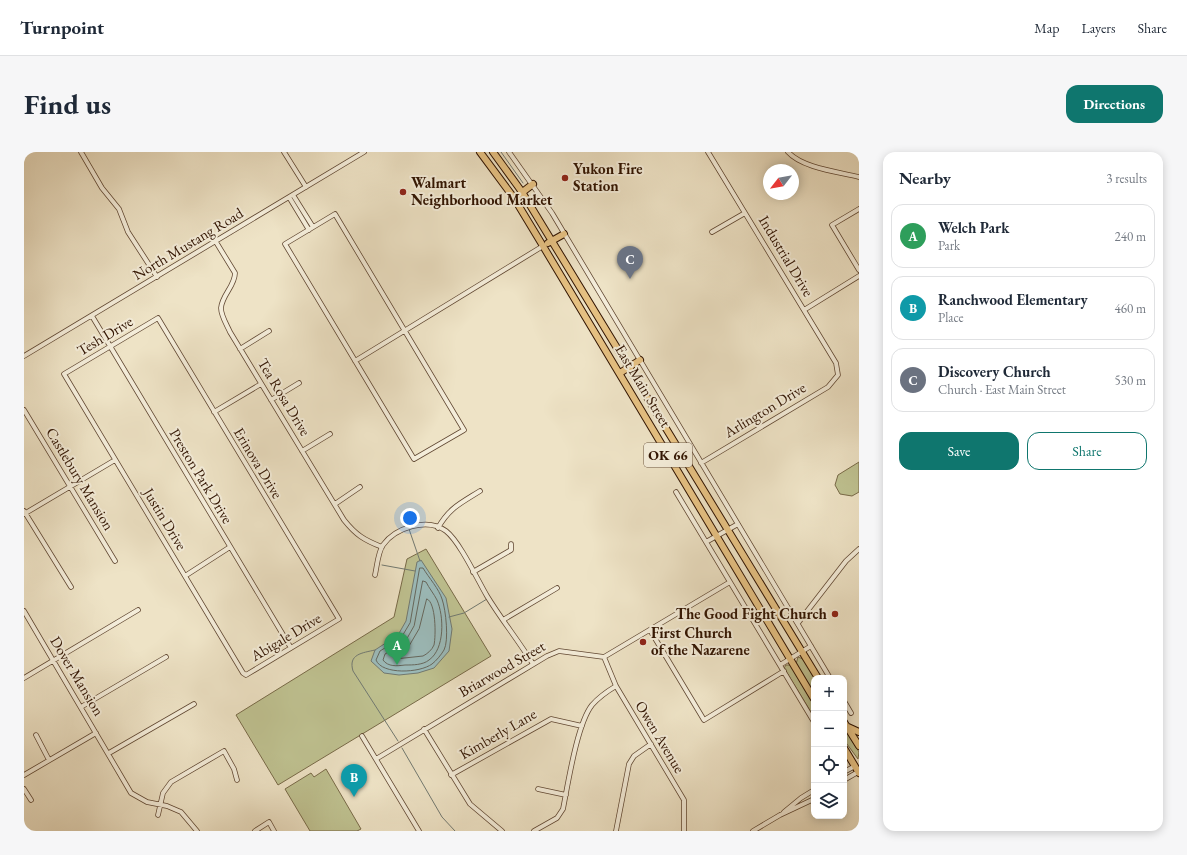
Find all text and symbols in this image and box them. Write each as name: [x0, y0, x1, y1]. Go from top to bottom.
text: Turnpoint: [20, 15, 104, 40]
text: Map: [1034, 19, 1059, 37]
text: Layers: [1081, 19, 1116, 37]
text: Share: [1138, 19, 1167, 37]
button: Directions: [1066, 85, 1163, 123]
text: Find us: [24, 86, 111, 122]
place label: Yukon Fire Station: [573, 159, 643, 195]
north arrow: [763, 164, 799, 200]
text: Nearby: [899, 167, 951, 189]
text: 3 results: [1106, 170, 1147, 187]
place label: Walmart Neighborhood Market: [411, 173, 553, 209]
marker: Yukon Fire Station: [560, 173, 570, 183]
marker: Walmart Neighborhood Market: [398, 187, 408, 197]
street label: North Mustang Road: [129, 203, 247, 284]
street label: Industrial Drive: [755, 212, 818, 300]
text: Welch Park: [938, 218, 1010, 237]
text: A: [908, 228, 918, 245]
text: 240 m: [1115, 228, 1146, 245]
text: Park: [938, 237, 960, 254]
pin: C: [617, 246, 643, 279]
text: Ranchwood Elementary: [938, 290, 1088, 309]
text: B: [909, 300, 917, 317]
text: 460 m: [1115, 300, 1146, 317]
text: Place: [938, 309, 964, 326]
street label: Tesh Drive: [73, 311, 136, 360]
street label: East Main Street: [611, 341, 676, 431]
street label: Tea Rosa Drive: [254, 354, 315, 439]
text: Discovery Church: [938, 362, 1051, 381]
text: C: [908, 372, 918, 389]
text: 530 m: [1115, 372, 1146, 389]
street label: Arlington Drive: [719, 378, 809, 442]
text: Church · East Main Street: [938, 381, 1066, 398]
street label: Castlebury Mansion: [42, 424, 119, 534]
street label: Erinova Drive: [230, 424, 287, 502]
street label: Preston Park Drive: [166, 425, 237, 527]
button: Save: [899, 432, 1019, 470]
button: Share: [1027, 432, 1147, 470]
road number: OK 66: [644, 443, 692, 467]
street label: Justin Drive: [138, 482, 191, 553]
your location: [400, 508, 420, 528]
place label: The Good Fight Church: [675, 604, 828, 623]
street label: Abigale Drive: [246, 608, 325, 666]
marker: The Good Fight Church: [830, 609, 840, 619]
place label: First Church of the Nazarene: [651, 623, 750, 659]
street label: Dover Mansion: [46, 632, 109, 719]
pin: A: [384, 632, 410, 665]
street label: Briarwood Street: [455, 636, 549, 701]
marker: First Church of the Nazarene: [638, 637, 648, 647]
map controls: [811, 675, 847, 819]
button: +: [811, 675, 847, 711]
street label: Owen Avenue: [631, 697, 690, 777]
street label: Kimberly Lane: [456, 704, 540, 763]
button: −: [811, 711, 847, 747]
button: locate: [811, 747, 847, 783]
pin: B: [341, 764, 367, 797]
button: layers: [811, 783, 847, 819]

